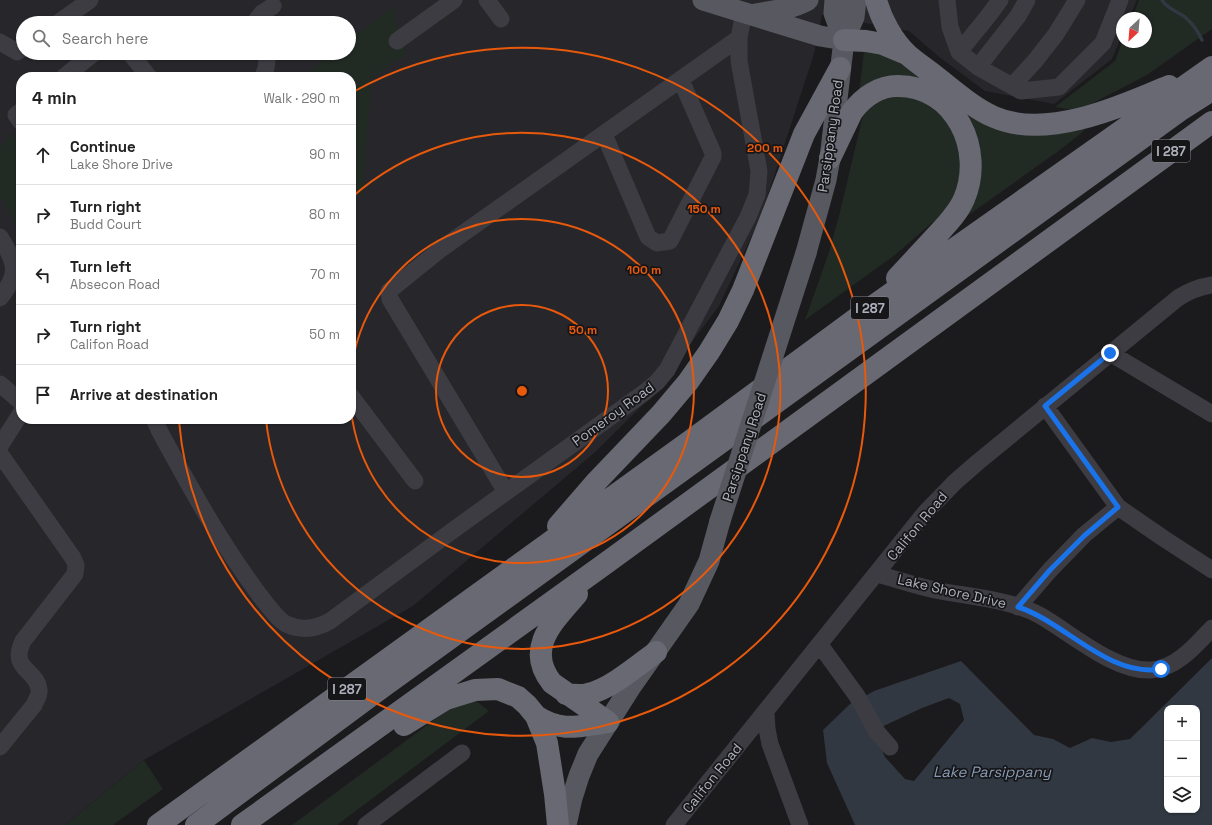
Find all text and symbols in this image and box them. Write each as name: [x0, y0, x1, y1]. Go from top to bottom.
north arrow: [1116, 12, 1152, 48]
search box: [16, 16, 356, 60]
icon: search: [30, 27, 52, 49]
text: Search here: [62, 29, 148, 48]
street label: Parsippany Road: [813, 79, 847, 193]
text: 4 min: [32, 87, 77, 109]
text: Walk · 290 m: [263, 90, 340, 107]
text: Continue: [70, 137, 136, 156]
text: 200 m: [747, 140, 783, 156]
road number: I 287: [1152, 140, 1190, 162]
icon: ahead: [32, 144, 54, 166]
text: 90 m: [309, 146, 340, 163]
text: Lake Shore Drive: [70, 156, 173, 173]
text: Turn right: [70, 197, 141, 216]
text: 150 m: [687, 201, 721, 217]
icon: right: [32, 204, 54, 226]
text: 80 m: [309, 206, 340, 223]
text: Budd Court: [70, 216, 142, 233]
text: Turn left: [70, 257, 132, 276]
text: 100 m: [627, 262, 661, 278]
icon: left: [32, 264, 54, 286]
text: 70 m: [310, 266, 340, 283]
text: Absecon Road: [70, 276, 160, 293]
road number: I 287: [851, 297, 889, 319]
text: Turn right: [70, 317, 141, 336]
text: 50 m: [569, 322, 597, 338]
icon: right: [32, 324, 54, 346]
text: 50 m: [309, 326, 340, 343]
text: Califon Road: [70, 336, 149, 353]
route end: [1101, 344, 1119, 362]
street label: Pomeroy Road: [568, 378, 658, 450]
icon: arrive: [32, 384, 54, 406]
centre of rings: [515, 384, 529, 398]
text: Arrive at destination: [70, 385, 218, 404]
street label: Parsippany Road: [718, 390, 770, 504]
street label: Califon Road: [883, 488, 951, 564]
street label: Lake Shore Drive: [896, 570, 1008, 612]
route start: [1152, 660, 1170, 678]
road number: I 287: [328, 678, 366, 700]
map controls: [1164, 705, 1200, 813]
button: +: [1164, 705, 1200, 741]
street label: Califon Road: [678, 739, 746, 817]
button: −: [1164, 741, 1200, 777]
water label: Lake Parsippany: [933, 762, 1052, 781]
button: layers: [1164, 777, 1200, 813]

